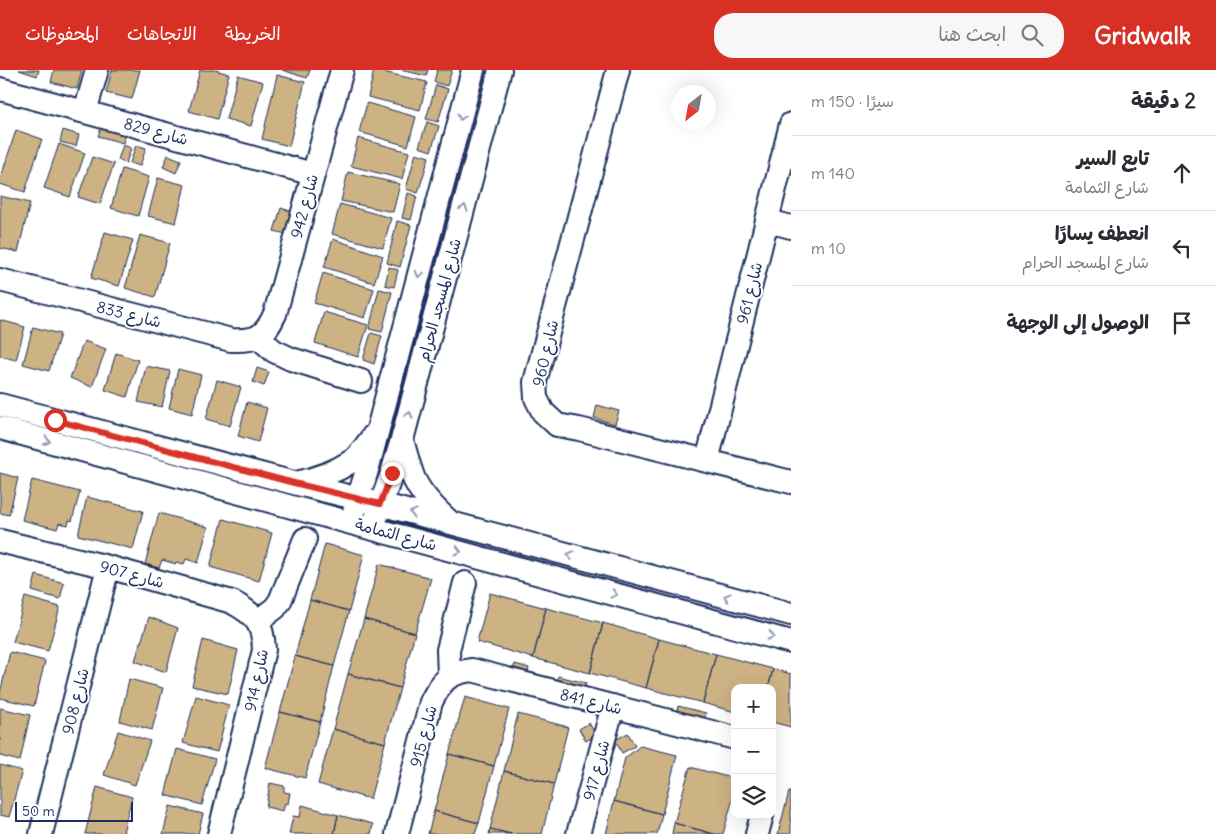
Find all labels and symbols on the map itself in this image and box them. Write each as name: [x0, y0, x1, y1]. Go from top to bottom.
north arrow: [671, 85, 716, 130]
street label: شارع 829: [121, 113, 190, 151]
one-way arrow: [456, 113, 467, 122]
street label: شارع 942: [286, 172, 324, 241]
one-way arrow: [458, 203, 469, 212]
street label: شارع المسجد الحرام: [413, 236, 468, 365]
street label: شارع 961: [732, 260, 768, 327]
one-way arrow: [414, 270, 425, 279]
street label: شارع 833: [94, 296, 163, 334]
street label: شارع 960: [528, 318, 564, 389]
route start: [44, 409, 67, 432]
one-way arrow: [403, 411, 414, 420]
one-way arrow: [43, 435, 51, 445]
route end: [381, 462, 404, 485]
one-way arrow: [409, 509, 418, 519]
street label: شارع الثمامة: [352, 514, 439, 556]
one-way arrow: [453, 545, 462, 556]
one-way arrow: [566, 551, 574, 561]
street label: شارع 907: [97, 556, 166, 594]
one-way arrow: [610, 588, 618, 598]
one-way arrow: [723, 592, 731, 603]
one-way arrow: [767, 630, 776, 641]
street label: شارع 914: [240, 647, 274, 713]
street label: شارع 908: [57, 666, 95, 737]
street label: شارع 841: [557, 684, 624, 720]
street label: شارع 915: [405, 703, 443, 770]
street label: شارع 917: [578, 738, 616, 803]
scale bar: [15, 799, 132, 822]

